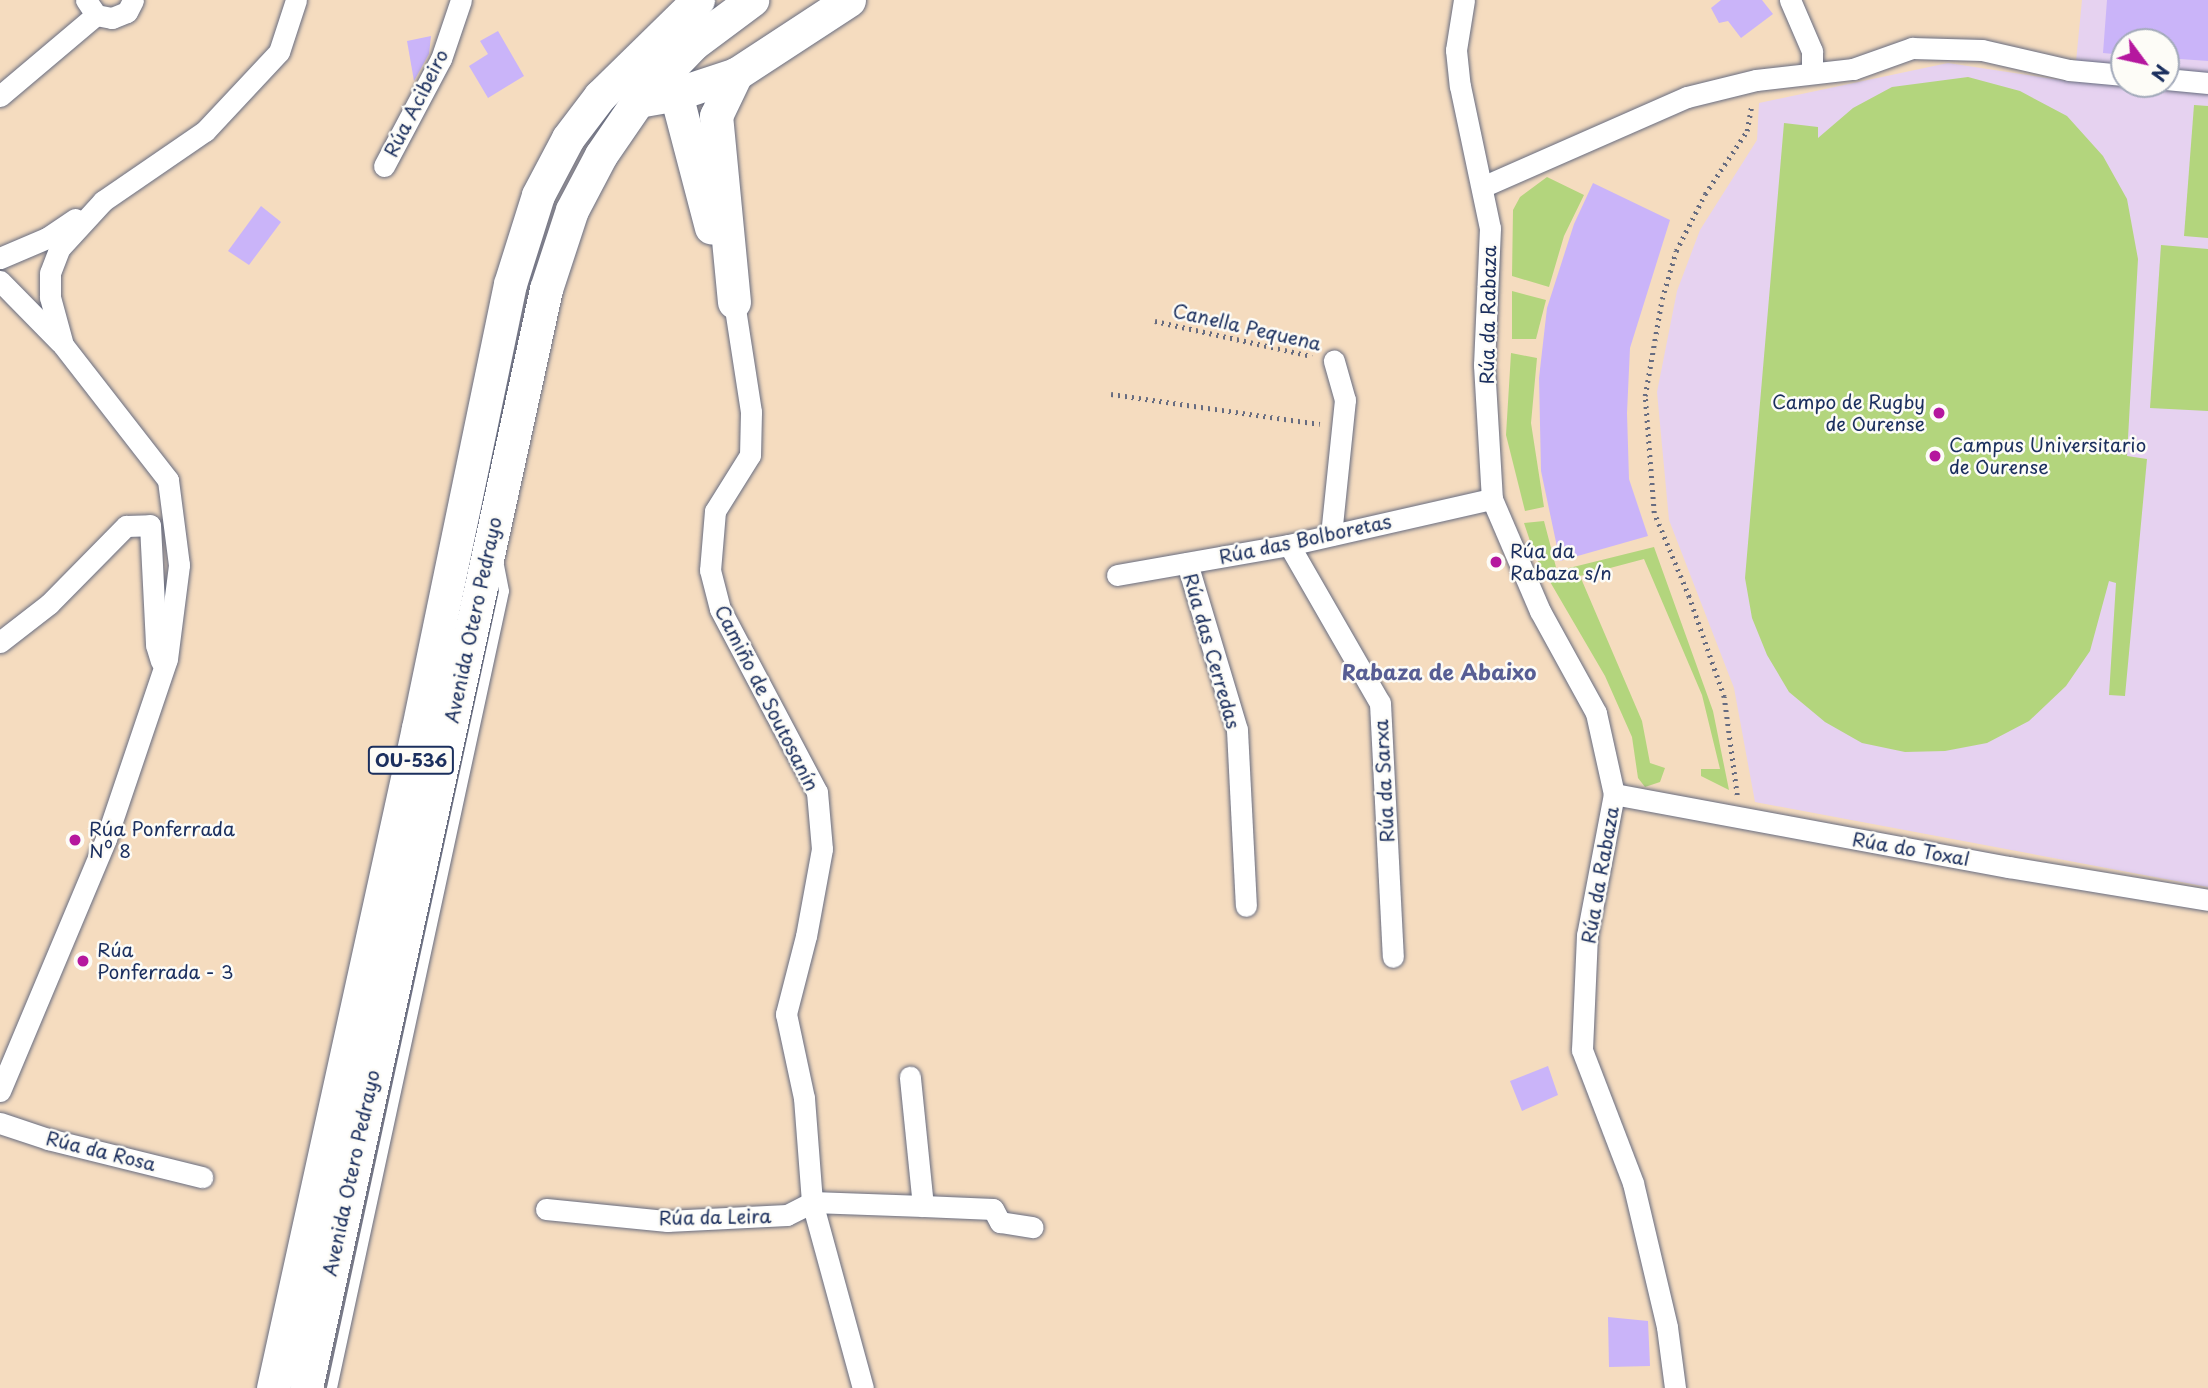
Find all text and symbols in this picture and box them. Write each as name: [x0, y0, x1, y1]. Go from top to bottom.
north arrow: [2110, 28, 2180, 98]
street label: Rúa Acibeiro: [379, 46, 453, 160]
text: N: [2145, 59, 2177, 87]
street label: Rúa da Rabaza: [1475, 245, 1501, 385]
street label: Canella Pequena: [1171, 299, 1323, 355]
place label: Campo de Rugby de Ourense: [1771, 391, 1925, 435]
marker: Campo de Rugby de Ourense: [1931, 405, 1947, 421]
place label: Campus Universitario de Ourense: [1949, 434, 2146, 478]
marker: Campus Universitario de Ourense: [1927, 448, 1943, 464]
street label: Rúa das Bolboretas: [1216, 509, 1394, 569]
street label: Avenida Otero Pedrayo: [440, 515, 506, 725]
place label: Rúa da Rabaza s/n: [1510, 540, 1612, 584]
marker: Rúa da Rabaza s/n: [1488, 554, 1504, 570]
street label: Rúa das Cerredas: [1179, 570, 1245, 732]
street label: Camiño de Soutosanín: [710, 602, 824, 794]
district label: Rabaza de Abaixo: [1341, 658, 1537, 684]
street label: Rúa da Sarxa: [1369, 718, 1399, 844]
road number: OU-536: [367, 746, 455, 774]
street label: Rúa da Rabaza: [1577, 804, 1623, 946]
place label: Rúa Ponferrada Nº 8: [89, 818, 235, 862]
street label: Rúa do Toxal: [1851, 827, 1971, 871]
marker: Rúa Ponferrada Nº 8: [67, 832, 83, 848]
place label: Rúa Ponferrada - 3: [97, 939, 234, 983]
marker: Rúa Ponferrada - 3: [75, 953, 91, 969]
street label: Avenida Otero Pedrayo: [318, 1068, 384, 1278]
street label: Rúa da Rosa: [43, 1126, 159, 1176]
street label: Rúa da Leira: [657, 1205, 773, 1229]

